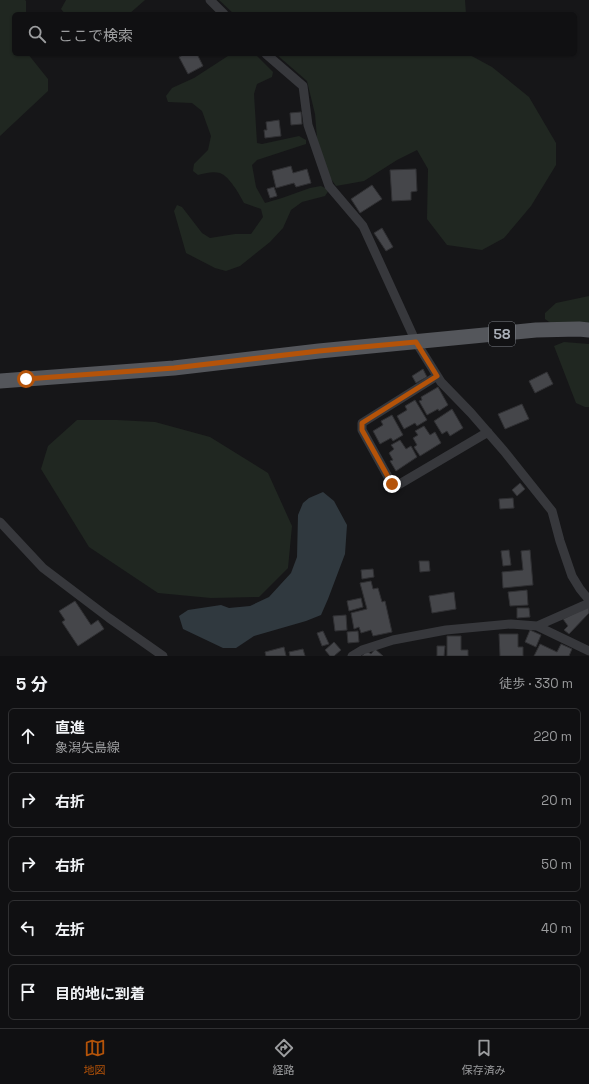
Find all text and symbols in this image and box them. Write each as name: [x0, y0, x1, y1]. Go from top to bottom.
search box: [12, 12, 577, 56]
icon: search: [26, 23, 48, 45]
text: ここで検索: [58, 26, 133, 45]
road number: 58: [489, 322, 515, 346]
route start: [17, 370, 35, 388]
route end: [383, 475, 401, 493]
text: 5 分: [16, 673, 48, 695]
text: 徒歩 · 330 m: [499, 675, 573, 692]
text: 直進: [55, 718, 85, 737]
icon: ahead: [17, 725, 39, 747]
text: 220 m: [533, 728, 572, 745]
text: 象潟矢島線: [55, 739, 120, 756]
icon: right: [17, 789, 39, 811]
text: 右折: [55, 792, 85, 811]
text: 20 m: [541, 792, 572, 809]
icon: right: [17, 853, 39, 875]
text: 右折: [55, 856, 85, 875]
text: 50 m: [541, 856, 572, 873]
icon: left: [17, 917, 39, 939]
text: 左折: [55, 920, 85, 939]
text: 40 m: [541, 920, 572, 937]
icon: arrive: [17, 981, 39, 1003]
text: 目的地に到着: [55, 984, 145, 1003]
tab: 地図: [84, 1037, 106, 1077]
tab: 経路: [273, 1037, 295, 1077]
tab: 保存済み: [462, 1037, 506, 1077]

